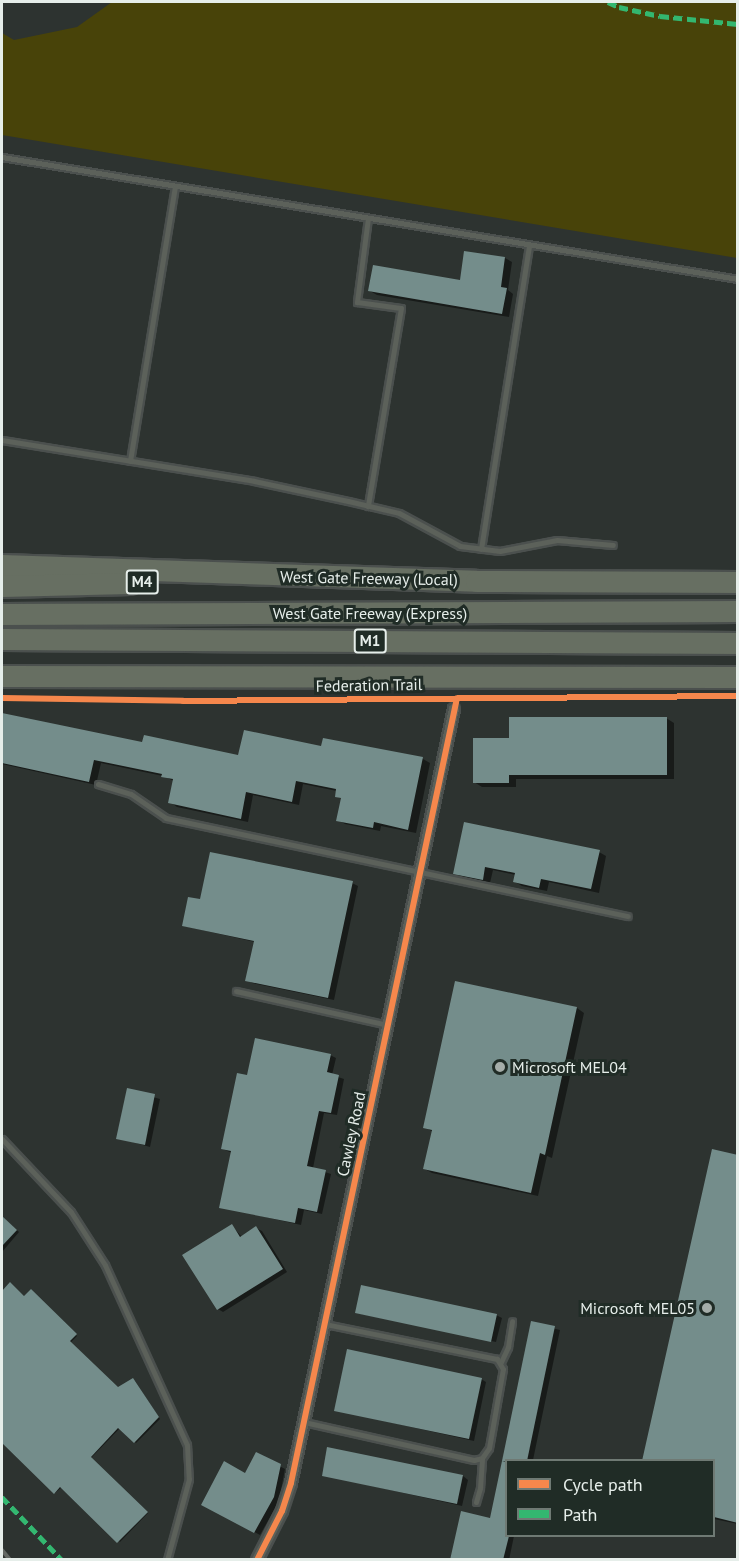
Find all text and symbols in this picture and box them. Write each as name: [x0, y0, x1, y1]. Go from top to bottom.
street label: West Gate Freeway (Local): [280, 567, 458, 589]
road number: M4: [126, 570, 158, 594]
street label: West Gate Freeway (Express): [272, 603, 468, 623]
road number: M1: [354, 629, 386, 653]
street label: Federation Trail: [315, 674, 423, 696]
place label: Microsoft MEL04: [512, 1057, 627, 1077]
marker: Microsoft MEL04: [493, 1060, 507, 1074]
street label: Cawley Road: [333, 1090, 369, 1178]
place label: Microsoft MEL05: [580, 1298, 695, 1318]
marker: Microsoft MEL05: [700, 1301, 714, 1315]
legend: [505, 1459, 715, 1537]
text: Cycle path: [563, 1473, 643, 1496]
text: Path: [563, 1503, 597, 1526]

